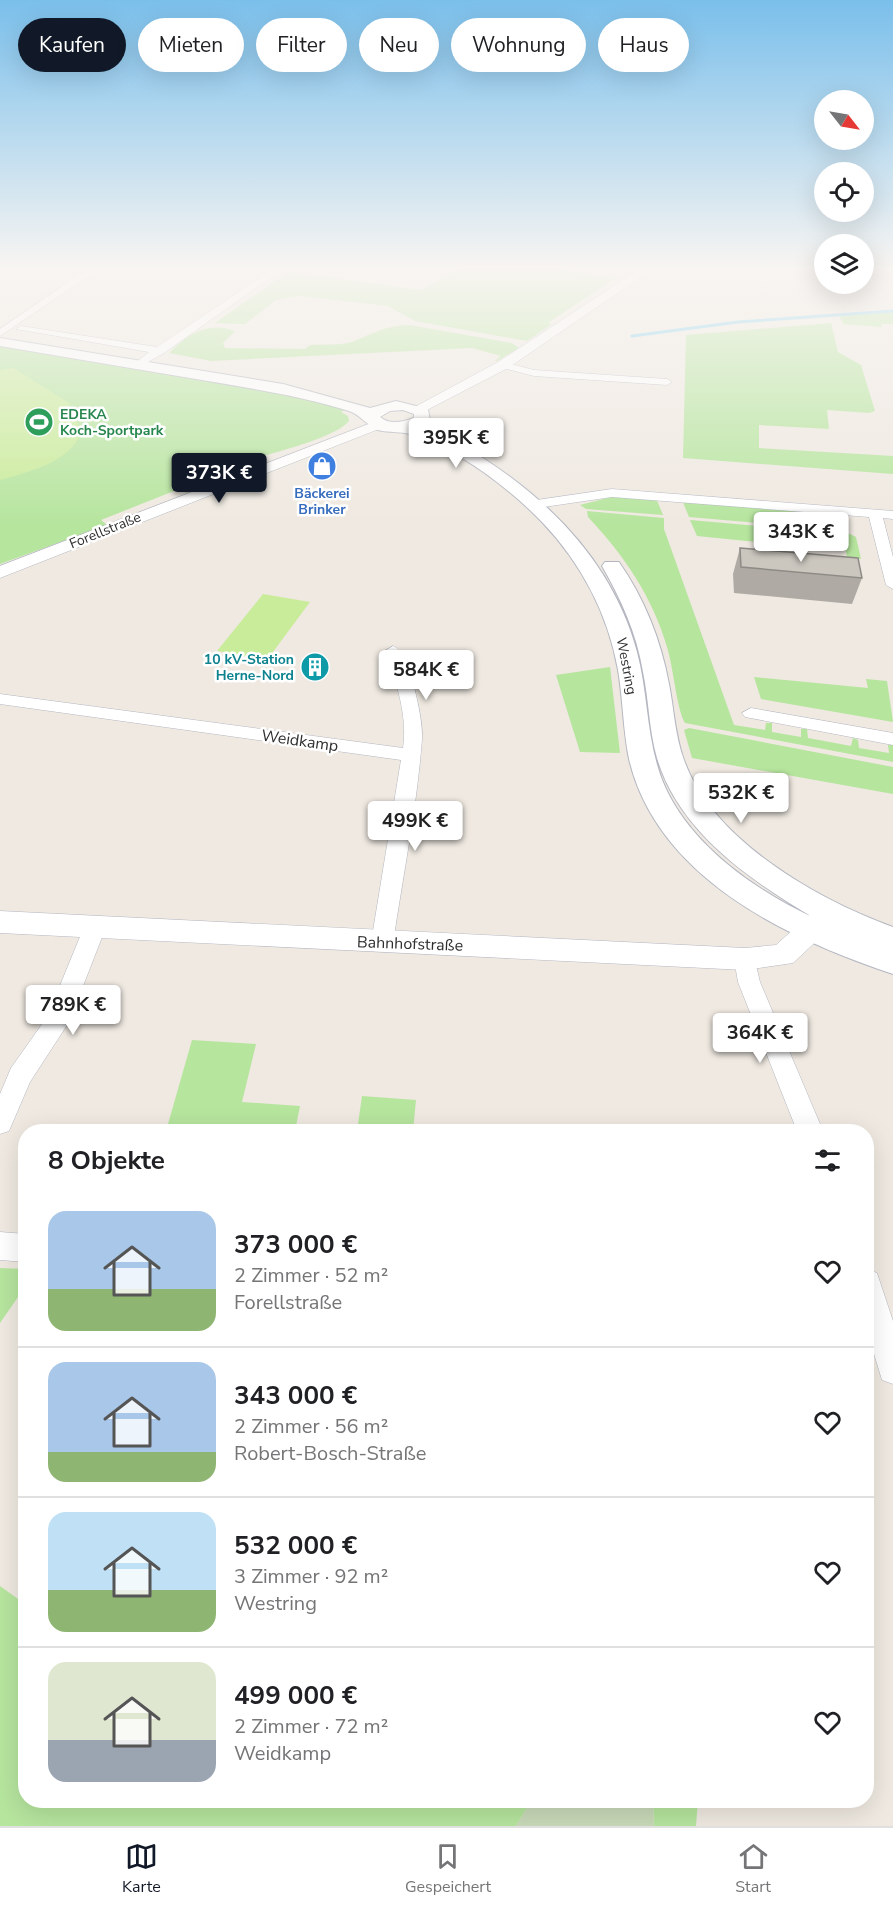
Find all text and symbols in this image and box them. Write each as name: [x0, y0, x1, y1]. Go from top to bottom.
chip: Kaufen: [18, 18, 126, 72]
chip: Mieten: [138, 18, 244, 72]
chip: Filter: [256, 18, 347, 72]
chip: Neu: [359, 18, 439, 72]
chip: Wohnung: [451, 18, 586, 72]
chip: Haus: [598, 18, 689, 72]
north arrow: [814, 90, 874, 150]
map controls: [814, 90, 874, 294]
button: locate: [814, 162, 874, 222]
button: layers: [814, 234, 874, 294]
place label: EDEKA Koch-Sportpark: [60, 405, 164, 440]
sports icon: EDEKA Koch-Sportpark: [23, 406, 55, 438]
pin: 395K €: [407, 418, 505, 469]
text: 395K €: [423, 424, 489, 451]
shop icon: Bäckerei Brinker: [306, 450, 338, 482]
pin: 373K €: [170, 453, 268, 504]
text: 373K €: [186, 459, 252, 486]
place label: Bäckerei Brinker: [294, 484, 350, 519]
street label: Forellstraße: [67, 507, 144, 553]
pin: 343K €: [752, 512, 850, 563]
text: 343K €: [768, 518, 834, 545]
street label: Westring: [612, 636, 641, 696]
place label: 10 kV-Station Herne-Nord: [204, 650, 294, 685]
pin: 584K €: [377, 650, 475, 701]
building icon: 10 kV-Station Herne-Nord: [299, 651, 331, 683]
text: 584K €: [393, 656, 459, 683]
street label: Weidkamp: [260, 725, 340, 757]
pin: 532K €: [692, 773, 790, 824]
text: 532K €: [708, 779, 774, 806]
pin: 499K €: [366, 801, 464, 852]
text: 499K €: [382, 807, 448, 834]
street label: Bahnhofstraße: [356, 931, 463, 957]
pin: 789K €: [24, 985, 122, 1036]
text: 789K €: [40, 991, 106, 1018]
pin: 364K €: [711, 1013, 809, 1064]
text: 364K €: [727, 1019, 793, 1046]
text: 8 Objekte: [48, 1143, 165, 1178]
icon: filters: [811, 1144, 844, 1177]
text: 373 000 €: [234, 1227, 357, 1262]
icon: home: [96, 1235, 168, 1307]
icon: heart: [811, 1255, 844, 1288]
text: 2 Zimmer · 52 m²: [234, 1262, 388, 1289]
text: Forellstraße: [234, 1289, 342, 1316]
text: 343 000 €: [234, 1378, 357, 1413]
icon: home: [96, 1386, 168, 1458]
icon: heart: [811, 1406, 844, 1439]
text: 2 Zimmer · 56 m²: [234, 1413, 388, 1440]
text: Robert-Bosch-Straße: [234, 1440, 426, 1467]
text: 532 000 €: [234, 1528, 357, 1563]
icon: home: [96, 1536, 168, 1608]
icon: heart: [811, 1556, 844, 1589]
text: 3 Zimmer · 92 m²: [234, 1563, 388, 1590]
text: Westring: [234, 1590, 317, 1617]
text: 499 000 €: [234, 1678, 357, 1713]
icon: home: [96, 1686, 168, 1758]
icon: heart: [811, 1706, 844, 1739]
text: 2 Zimmer · 72 m²: [234, 1713, 388, 1740]
text: Weidkamp: [234, 1740, 331, 1767]
tab: Karte: [122, 1840, 161, 1898]
tab: Gespeichert: [405, 1840, 491, 1898]
tab: Start: [735, 1840, 771, 1898]

